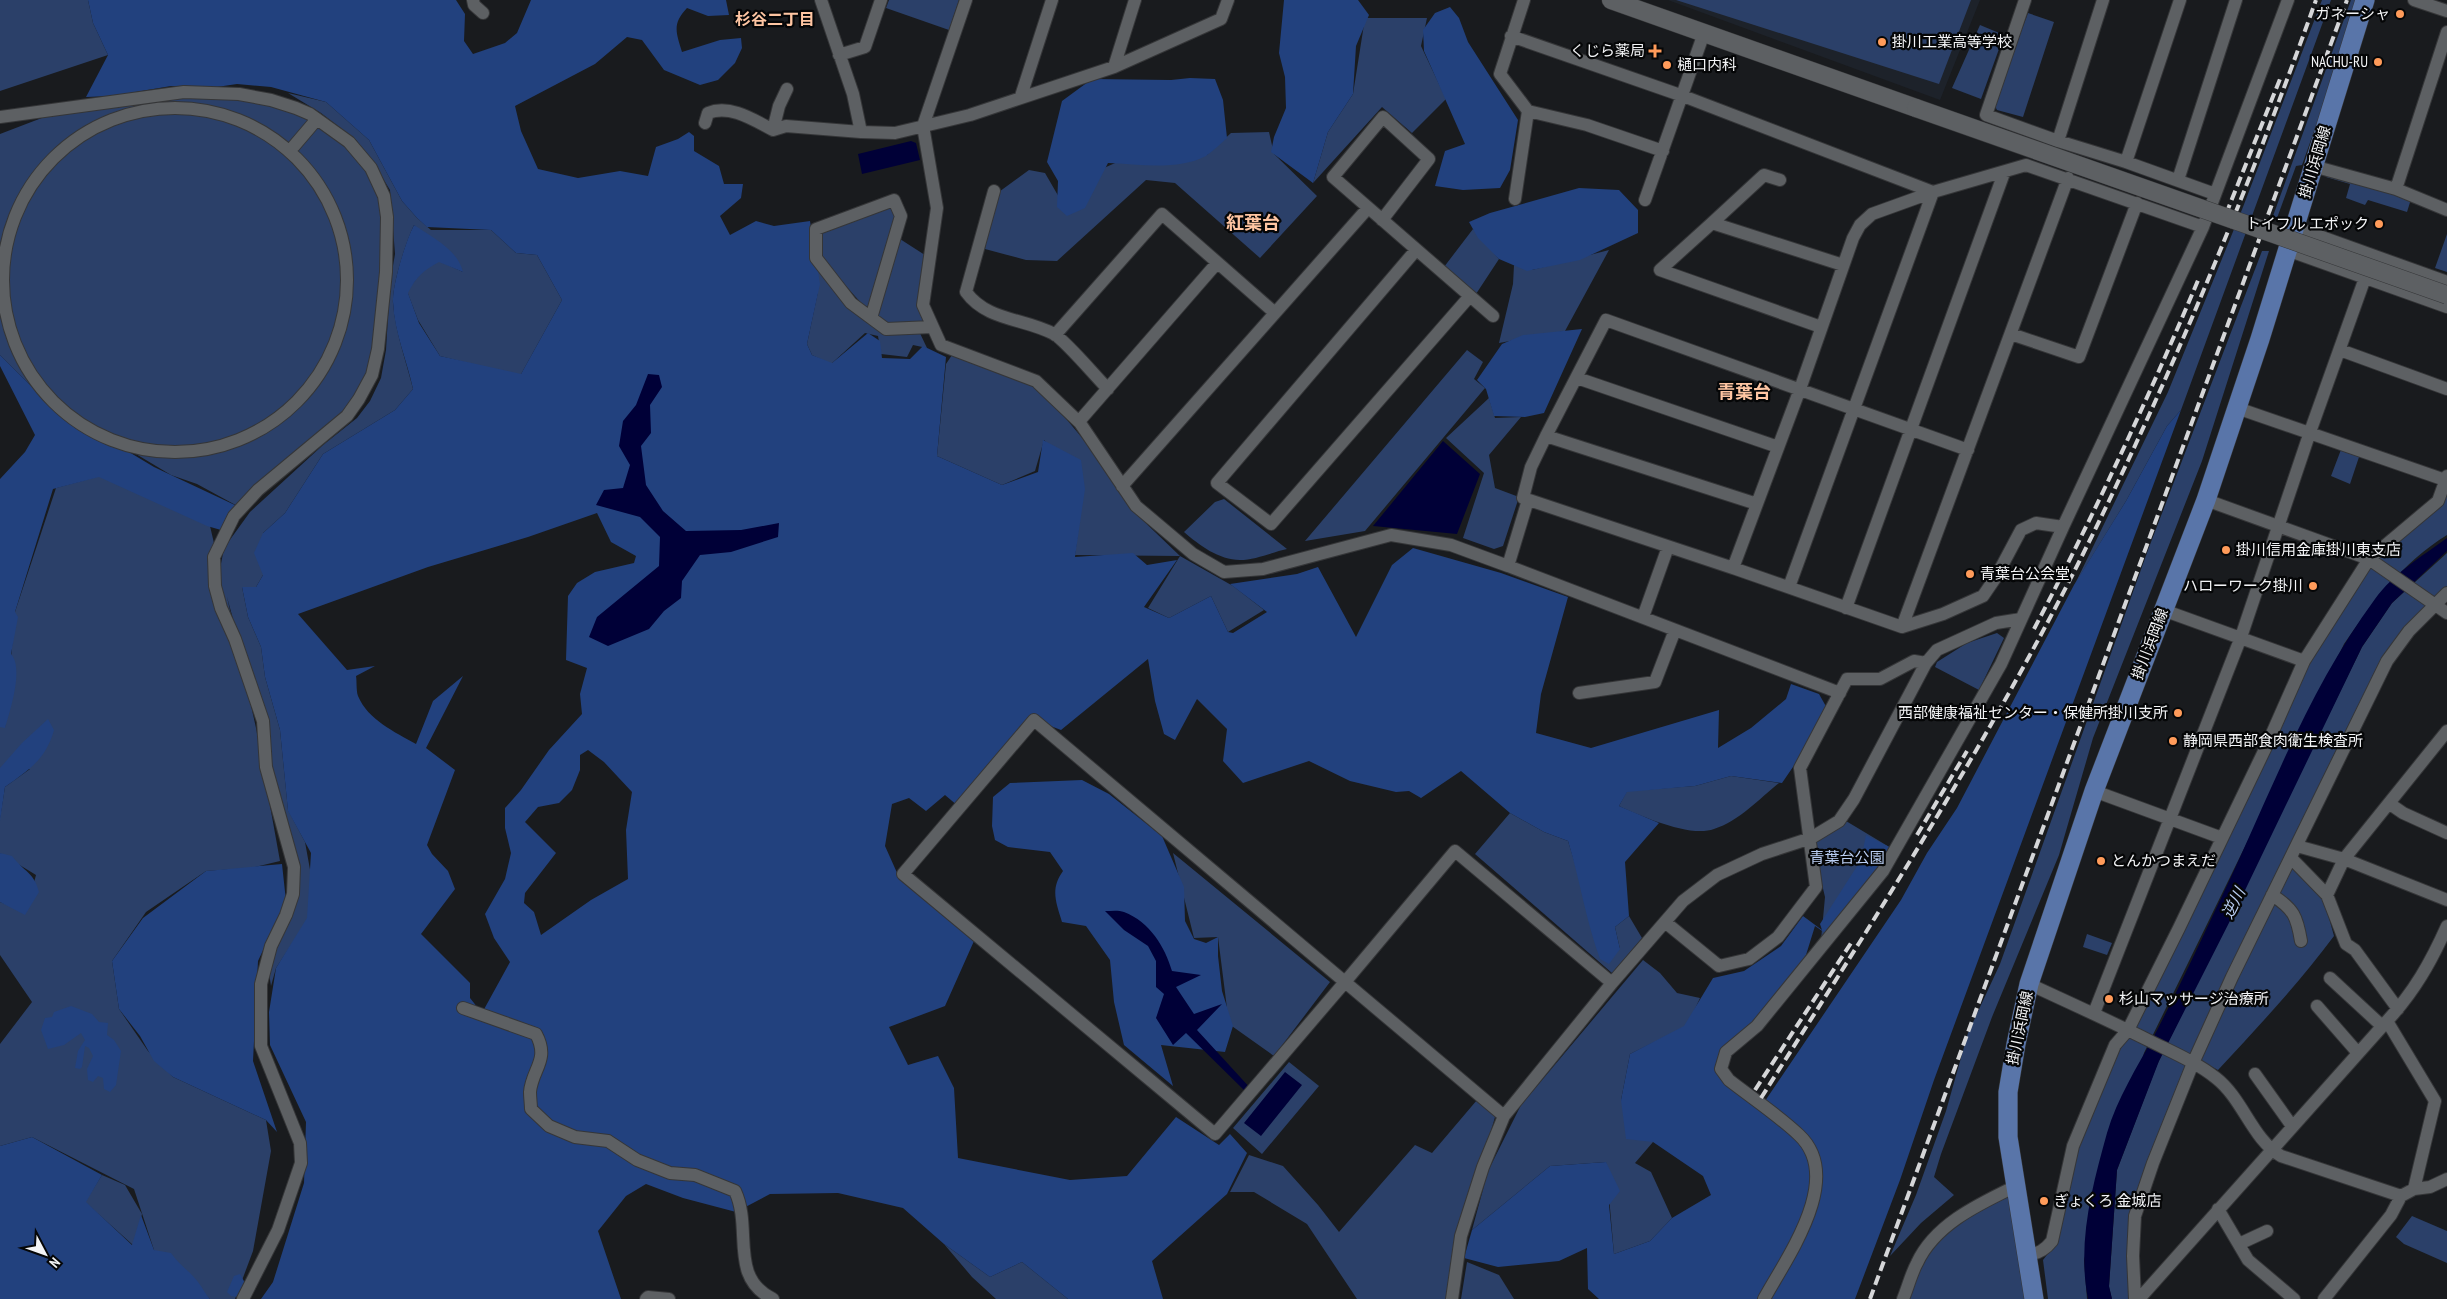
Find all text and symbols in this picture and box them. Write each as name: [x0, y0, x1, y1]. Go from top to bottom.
place label: ガネーシャ: [2315, 4, 2390, 23]
marker: ガネーシャ: [2394, 8, 2406, 20]
district label: 杉谷二丁目: [735, 9, 815, 29]
place label: 掛川工業高等学校: [1892, 32, 2012, 51]
marker: 掛川工業高等学校: [1876, 36, 1888, 48]
place label: くじら薬局: [1570, 41, 1645, 60]
marker: くじら薬局: [1649, 45, 1661, 57]
place label: NACHU-RU: [2311, 52, 2368, 71]
place label: 樋口内科: [1677, 55, 1737, 74]
marker: NACHU-RU: [2372, 56, 2384, 68]
marker: 樋口内科: [1661, 59, 1673, 71]
street label: 掛川浜岡線: [2294, 123, 2335, 201]
district label: 紅葉台: [1226, 211, 1280, 234]
place label: トイフル エポック: [2246, 214, 2369, 233]
marker: トイフル エポック: [2373, 218, 2385, 230]
district label: 青葉台: [1717, 380, 1771, 403]
place label: 掛川信用金庫掛川東支店: [2236, 540, 2401, 559]
marker: 掛川信用金庫掛川東支店: [2220, 544, 2232, 556]
place label: 青葉台公会堂: [1980, 564, 2070, 583]
marker: 青葉台公会堂: [1964, 568, 1976, 580]
place label: ハローワーク掛川: [2183, 576, 2303, 595]
marker: ハローワーク掛川: [2307, 580, 2319, 592]
street label: 掛川浜岡線: [2127, 605, 2172, 682]
place label: 西部健康福祉センター・保健所掛川支所: [1898, 703, 2168, 722]
marker: 西部健康福祉センター・保健所掛川支所: [2172, 707, 2184, 719]
place label: 静岡県西部食肉衛生検査所: [2183, 731, 2363, 750]
marker: 静岡県西部食肉衛生検査所: [2167, 735, 2179, 747]
park label: 青葉台公園: [1809, 848, 1885, 867]
place label: とんかつまえだ: [2111, 851, 2216, 870]
marker: とんかつまえだ: [2095, 855, 2107, 867]
water label: 逆川: [2217, 882, 2250, 922]
street label: 掛川浜岡線: [2002, 989, 2037, 1067]
place label: 杉山マッサージ治療所: [2119, 989, 2269, 1008]
marker: 杉山マッサージ治療所: [2103, 993, 2115, 1005]
place label: ぎょくろ 金城店: [2054, 1191, 2161, 1210]
marker: ぎょくろ 金城店: [2038, 1195, 2050, 1207]
north arrow: [20, 1229, 70, 1279]
text: N: [46, 1254, 64, 1271]

